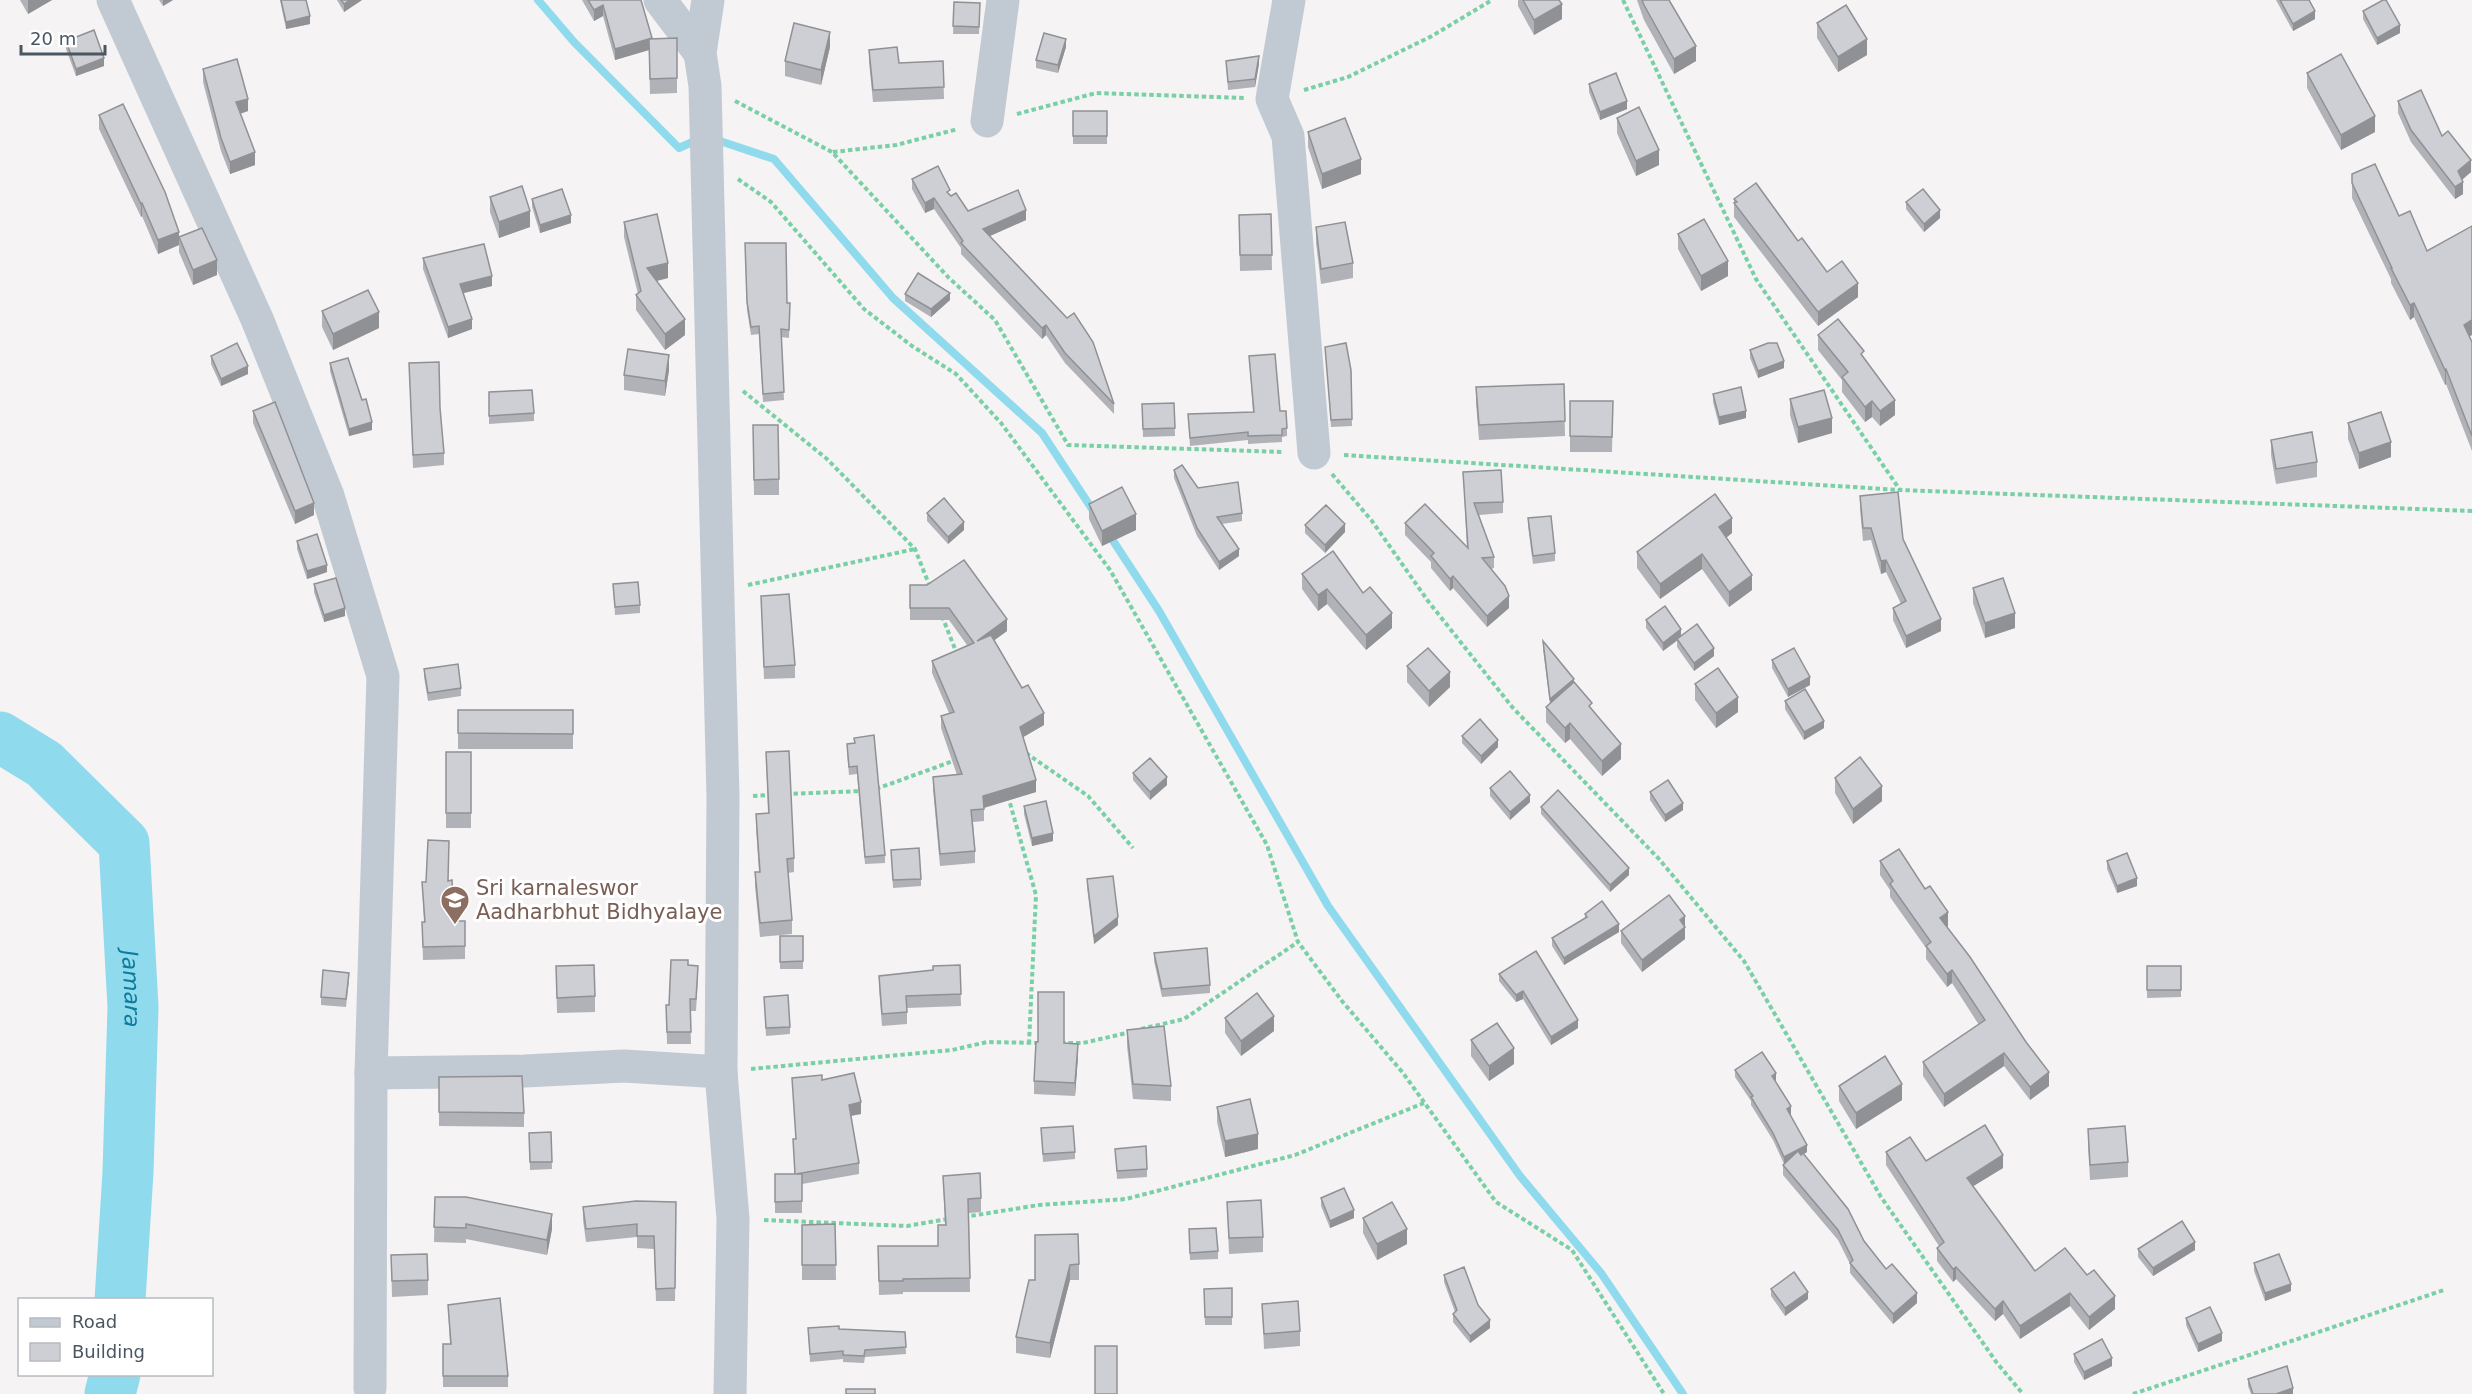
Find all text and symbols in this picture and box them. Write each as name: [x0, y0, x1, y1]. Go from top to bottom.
scale bar: [21, 18, 105, 56]
text: 20 m: [30, 28, 76, 49]
place label: Sri karnaleswor Aadharbhut Bidhyalaye: [476, 876, 722, 924]
school or university icon: Sri karnaleswor Aadharbhut Bidhyalaye: [439, 884, 471, 926]
water label: Jamara: [117, 945, 145, 1028]
legend: [18, 1298, 213, 1376]
text: Road: [72, 1311, 117, 1332]
text: Building: [72, 1341, 145, 1362]

